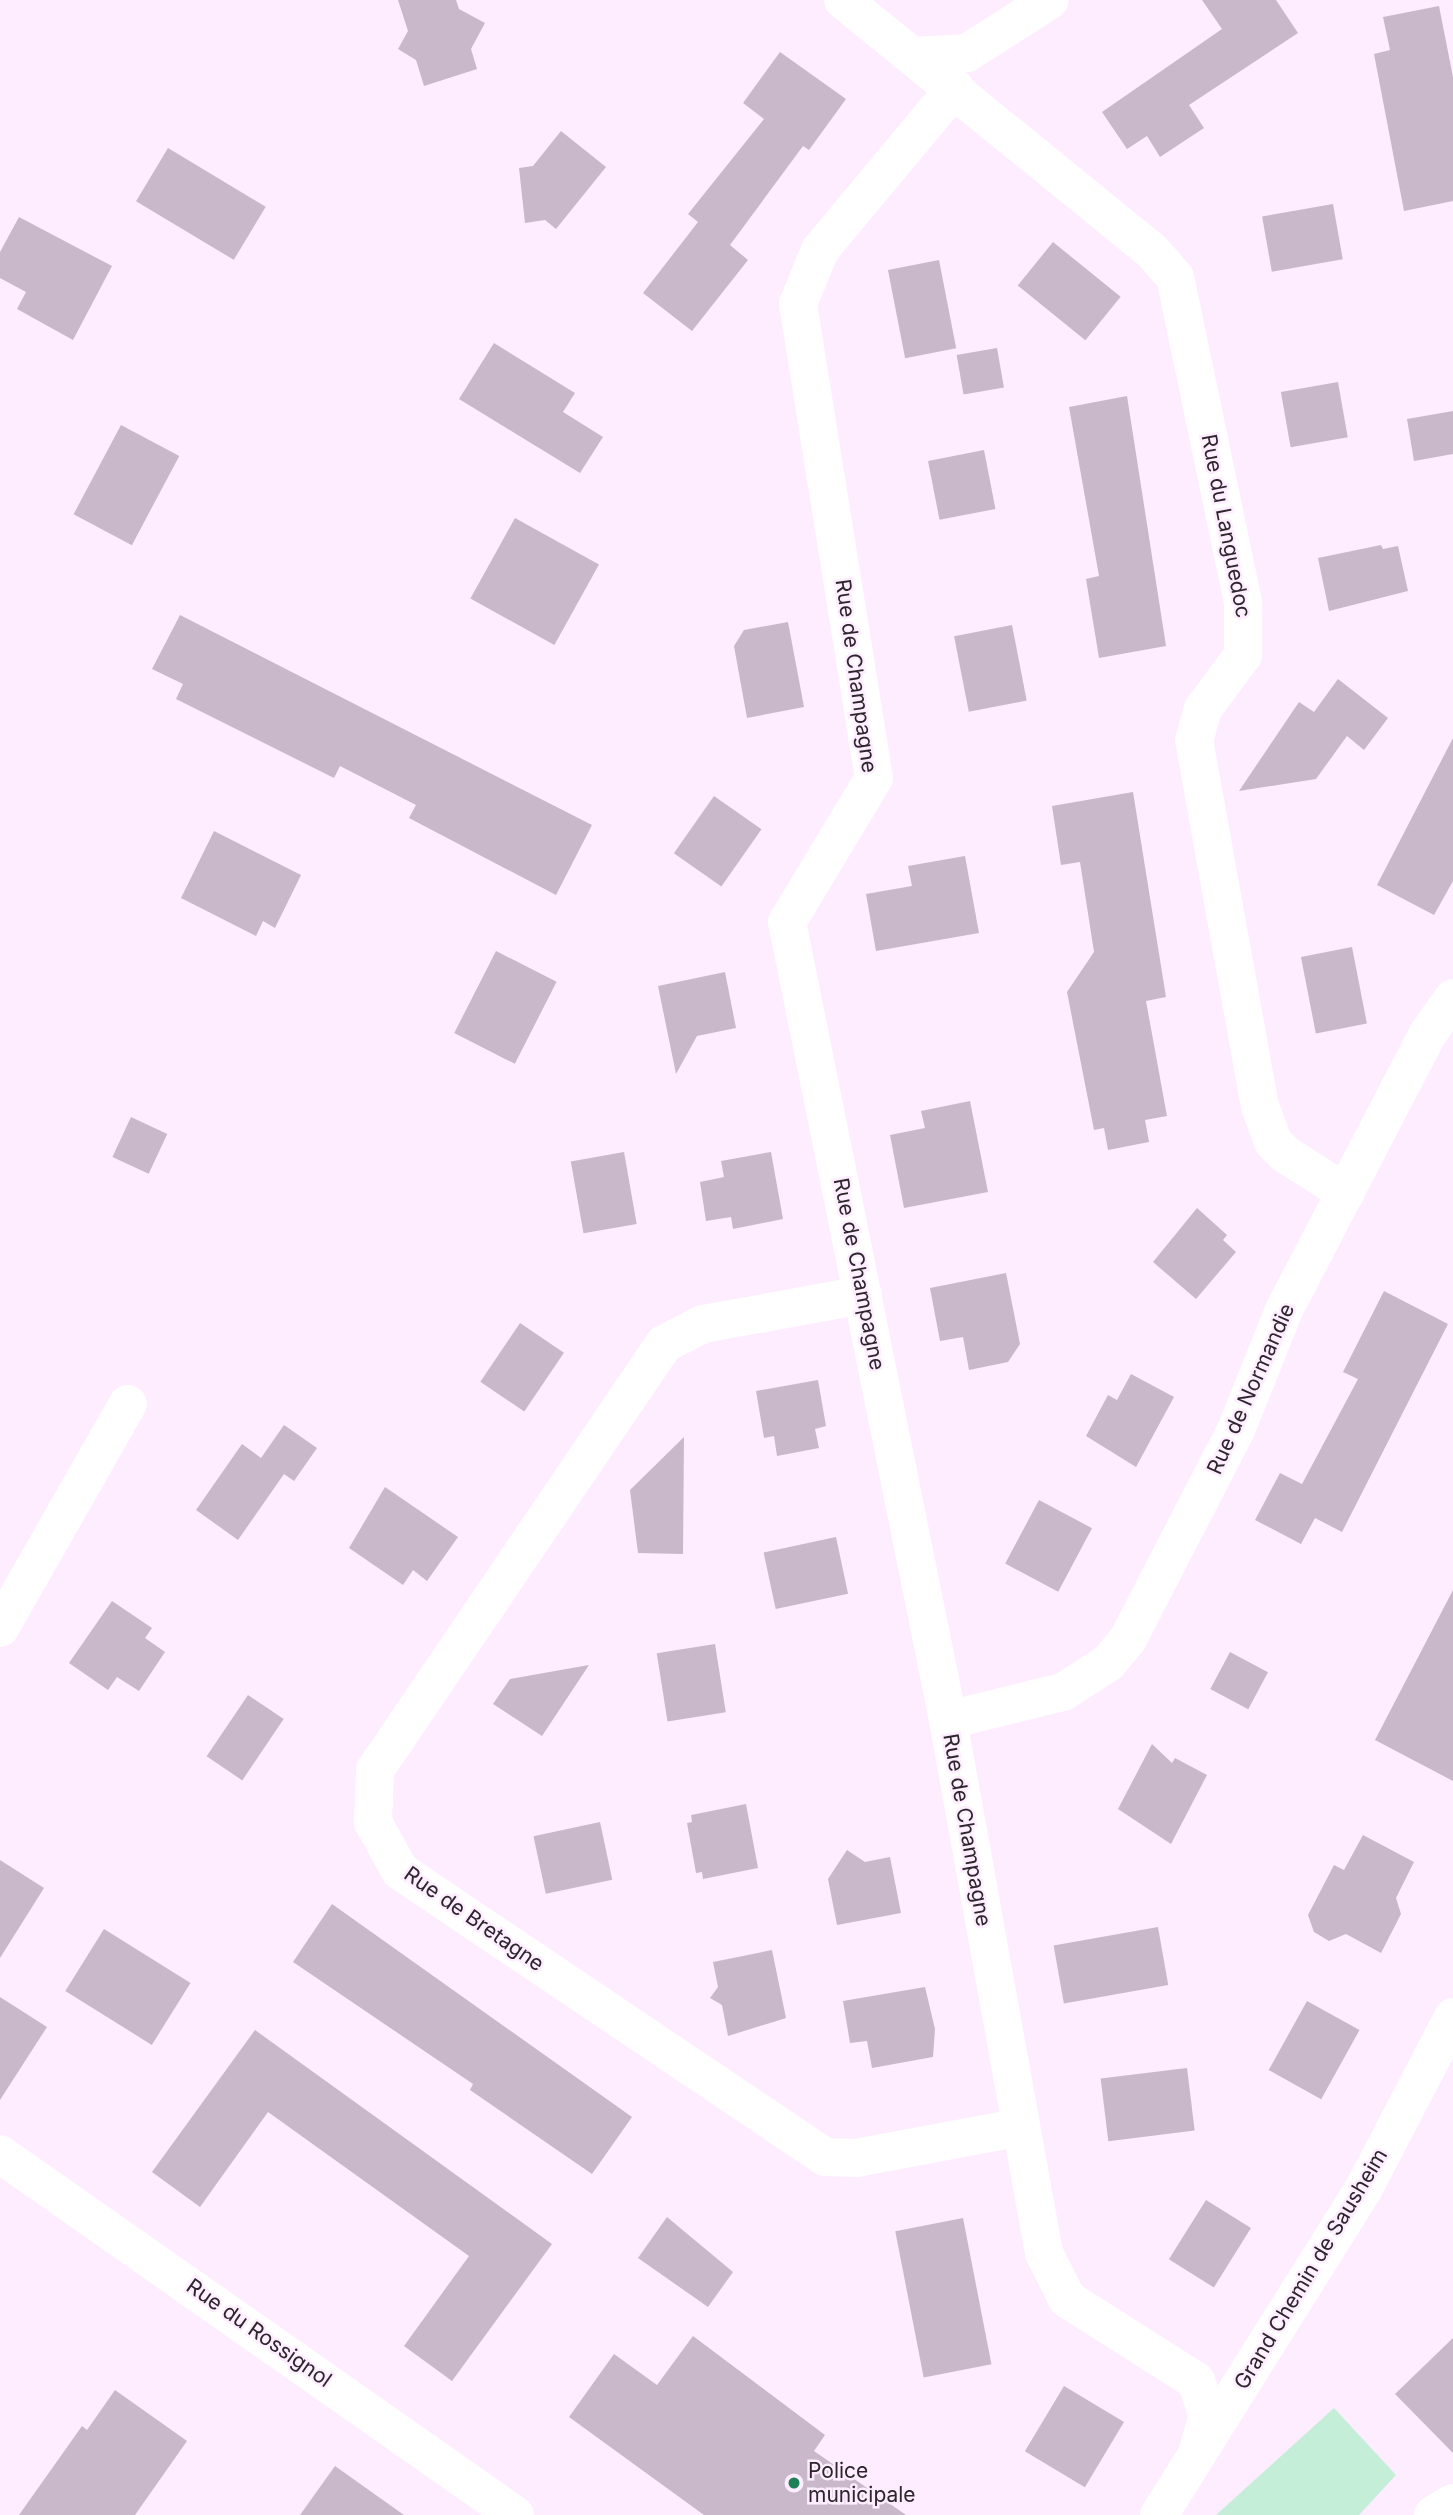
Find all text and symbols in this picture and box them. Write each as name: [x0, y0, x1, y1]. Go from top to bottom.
street label: Rue du Languedoc: [1196, 432, 1256, 620]
street label: Rue de Champagne: [830, 577, 882, 775]
street label: Rue de Champagne: [828, 1176, 890, 1372]
street label: Rue de Normandie: [1202, 1300, 1300, 1478]
street label: Rue de Champagne: [938, 1732, 996, 1928]
street label: Rue de Bretagne: [399, 1861, 549, 1977]
street label: Grand Chemin de Sausheim: [1229, 2144, 1393, 2394]
street label: Rue du Rossignol: [182, 2274, 336, 2392]
place label: Police municipale: [808, 2458, 916, 2508]
marker: Police municipale: [786, 2475, 802, 2491]

